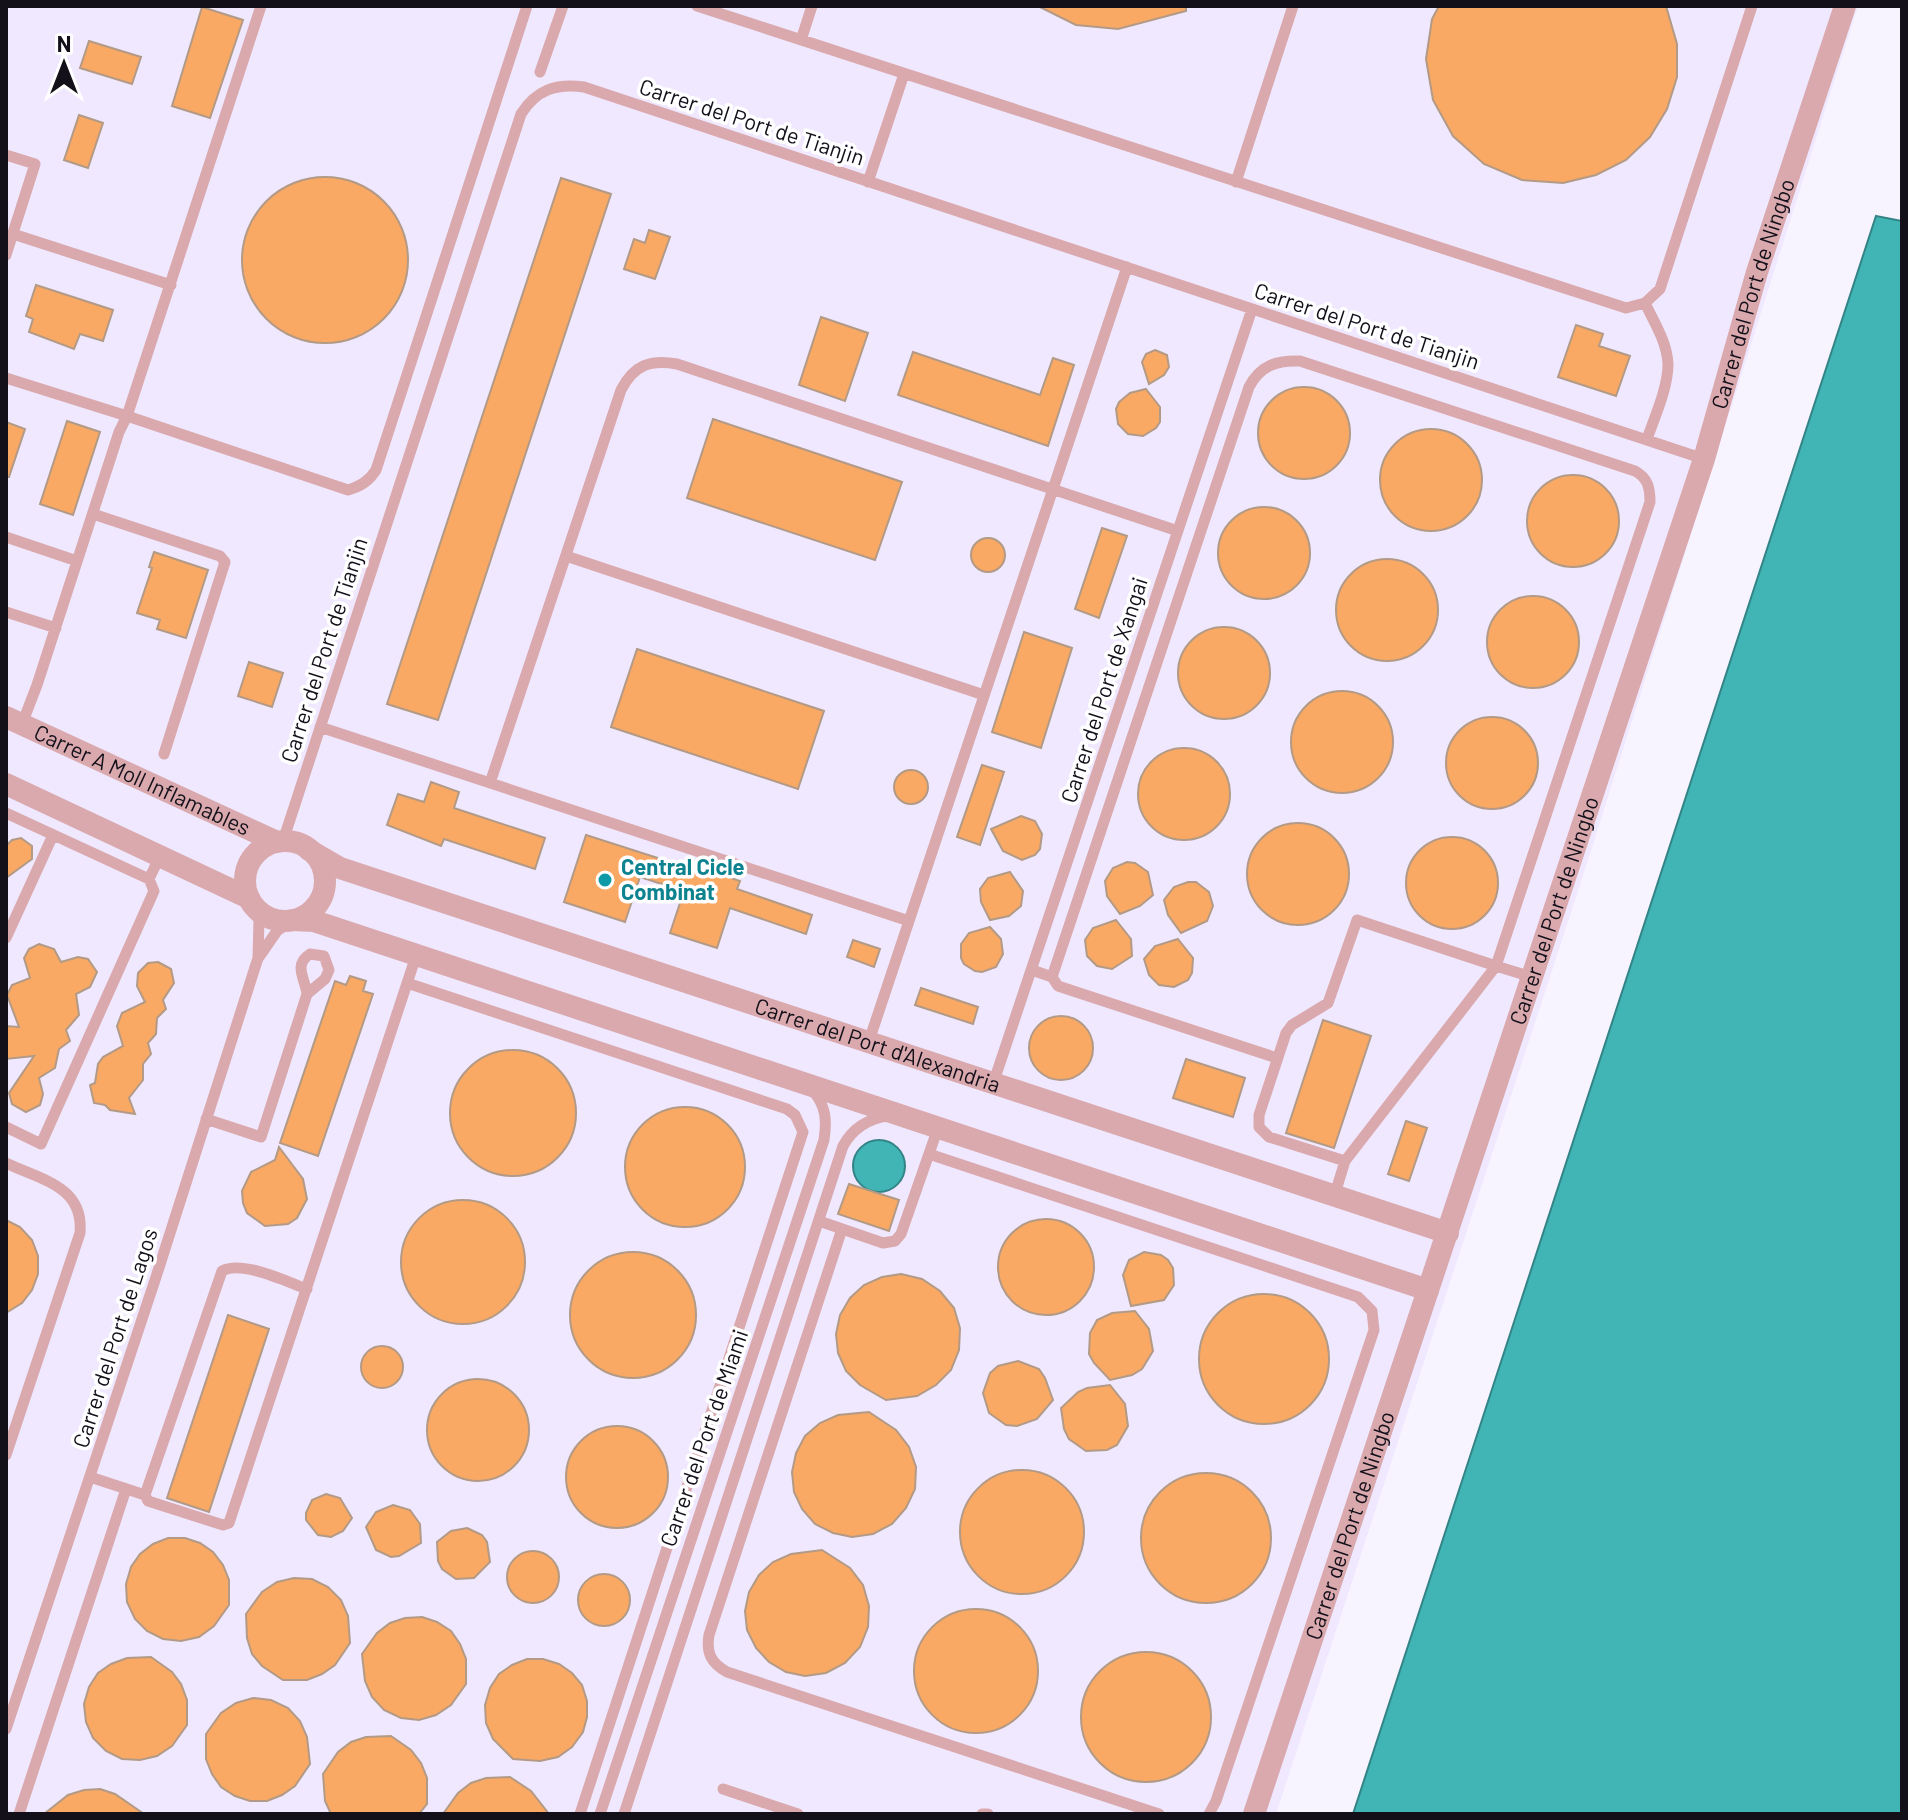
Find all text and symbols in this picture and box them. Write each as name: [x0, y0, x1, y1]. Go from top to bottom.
north arrow: [24, 24, 104, 104]
text: N: [57, 30, 71, 56]
street label: Carrer del Port de Tianjin: [637, 72, 868, 170]
street label: Carrer del Port de Ningbo: [1705, 175, 1799, 412]
street label: Carrer del Port de Tianjin: [1252, 276, 1483, 374]
street label: Carrer del Port de Tianjin: [274, 534, 372, 765]
street label: Carrer del Port de Xangai: [1054, 574, 1152, 806]
street label: Carrer A Moll Inflamables: [31, 718, 255, 840]
street label: Carrer del Port de Ningbo: [1503, 793, 1603, 1028]
place label: Central Cicle Combinat: [621, 853, 745, 904]
marker: Central Cicle Combinat: [596, 871, 614, 889]
street label: Carrer del Port d'Alexandria: [752, 992, 1004, 1097]
street label: Carrer del Port de Lagos: [66, 1225, 162, 1451]
street label: Carrer del Port de Miami: [654, 1326, 752, 1549]
street label: Carrer del Port de Ningbo: [1299, 1408, 1399, 1643]

